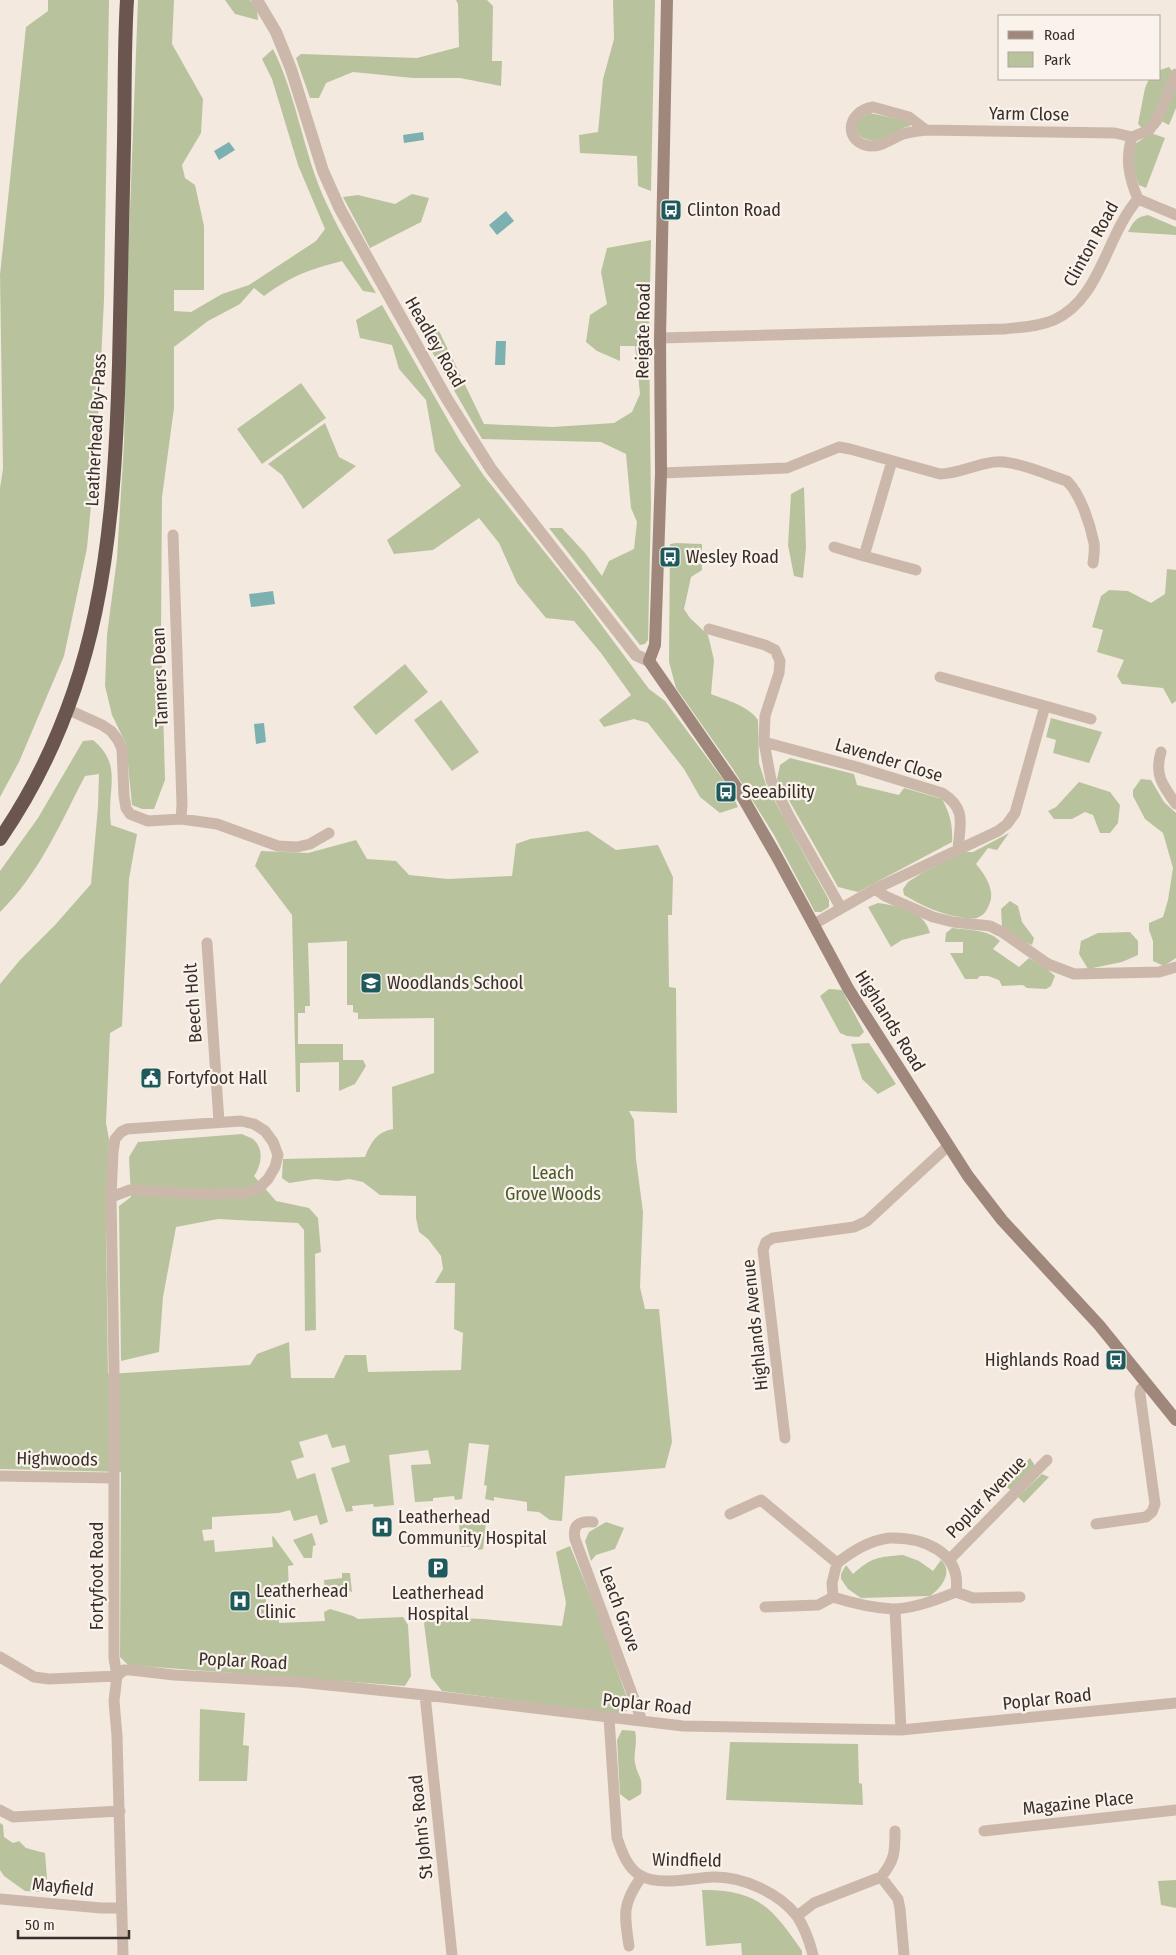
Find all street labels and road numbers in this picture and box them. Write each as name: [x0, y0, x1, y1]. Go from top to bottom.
street label: Yarm Close: [989, 102, 1069, 126]
street label: Clinton Road: [1059, 198, 1123, 290]
street label: Reigate Road: [631, 283, 655, 379]
street label: Headley Road: [400, 293, 470, 391]
street label: Leatherhead By-Pass: [81, 353, 111, 507]
street label: Tanners Dean: [147, 627, 173, 727]
street label: Lavender Close: [832, 733, 946, 787]
street label: Beech Holt: [179, 962, 207, 1044]
street label: Highlands Road: [850, 966, 930, 1076]
street label: Highlands Avenue: [737, 1258, 773, 1392]
street label: Highwoods: [16, 1447, 98, 1471]
street label: Poplar Avenue: [941, 1451, 1031, 1543]
street label: Fortyfoot Road: [86, 1522, 108, 1630]
street label: Leach Grove: [594, 1563, 646, 1655]
street label: Poplar Road: [198, 1648, 288, 1674]
street label: Poplar Road: [1001, 1683, 1093, 1715]
street label: Poplar Road: [601, 1688, 693, 1720]
street label: St John's Road: [405, 1774, 437, 1880]
street label: Magazine Place: [1021, 1786, 1135, 1820]
street label: Windfield: [652, 1848, 722, 1872]
street label: Mayfield: [31, 1873, 95, 1901]

